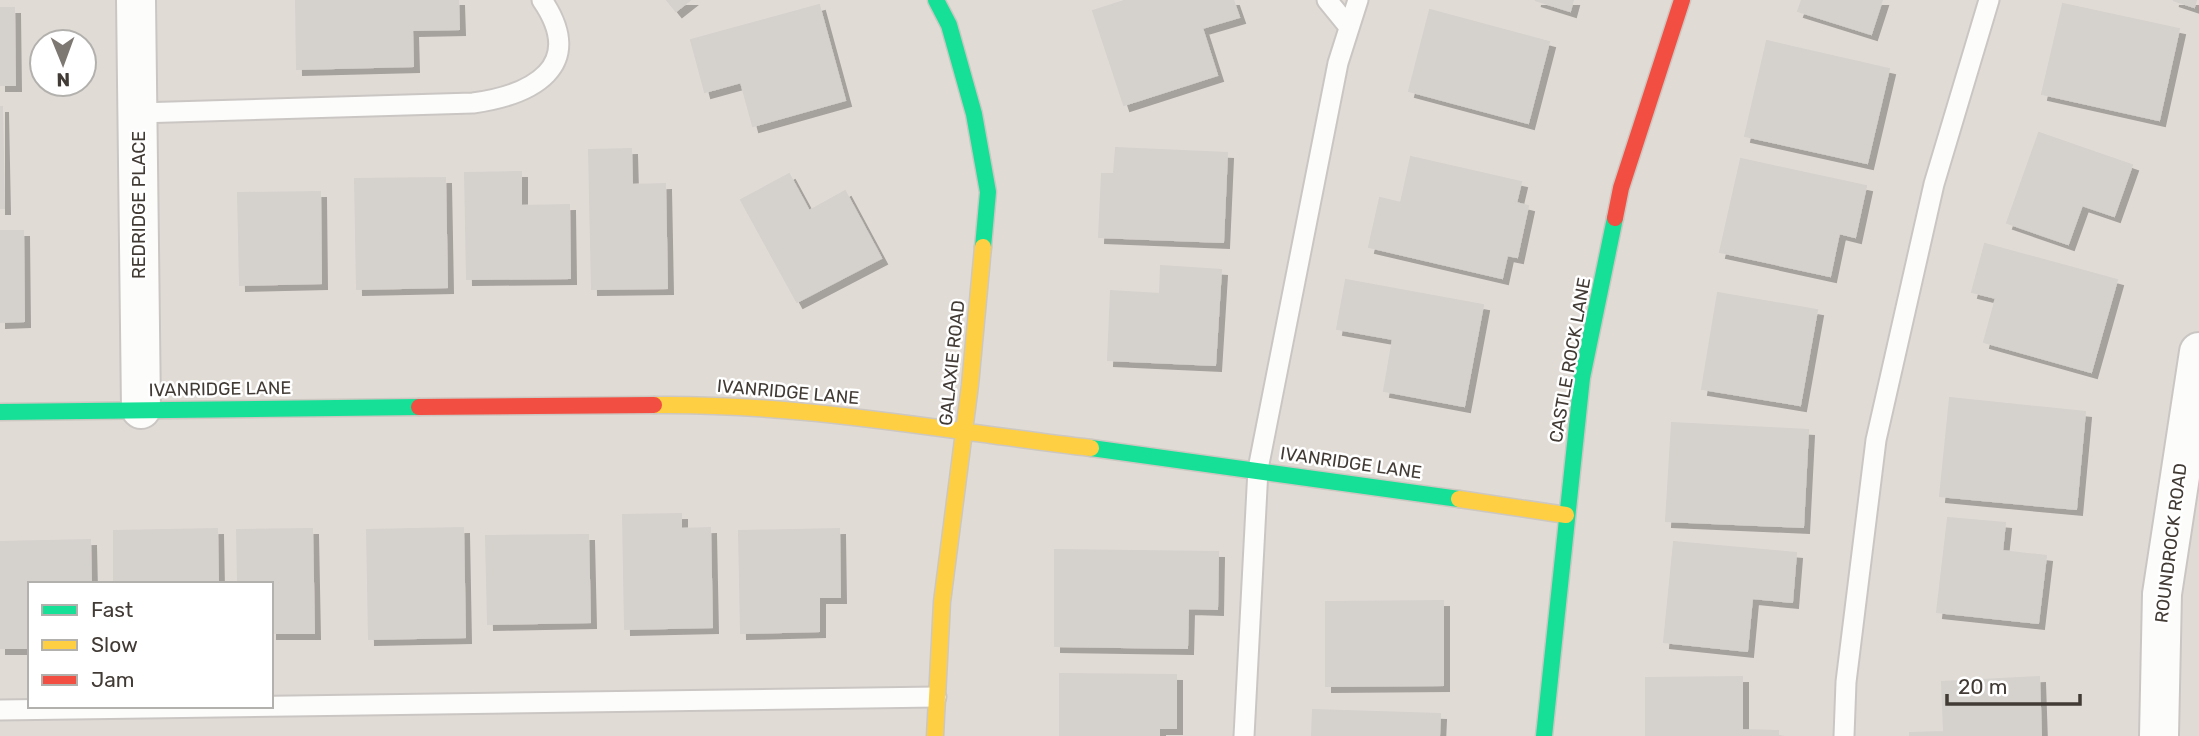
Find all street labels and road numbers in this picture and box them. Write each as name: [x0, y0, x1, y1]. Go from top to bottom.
street label: REDRIDGE PLACE: [128, 131, 150, 279]
street label: CASTLE ROCK LANE: [1545, 276, 1595, 444]
street label: GALAXIE ROAD: [934, 299, 970, 427]
street label: IVANRIDGE LANE: [716, 375, 860, 409]
street label: IVANRIDGE LANE: [148, 377, 292, 401]
street label: IVANRIDGE LANE: [1279, 442, 1423, 484]
street label: ROUNDROCK ROAD: [2150, 462, 2192, 624]

